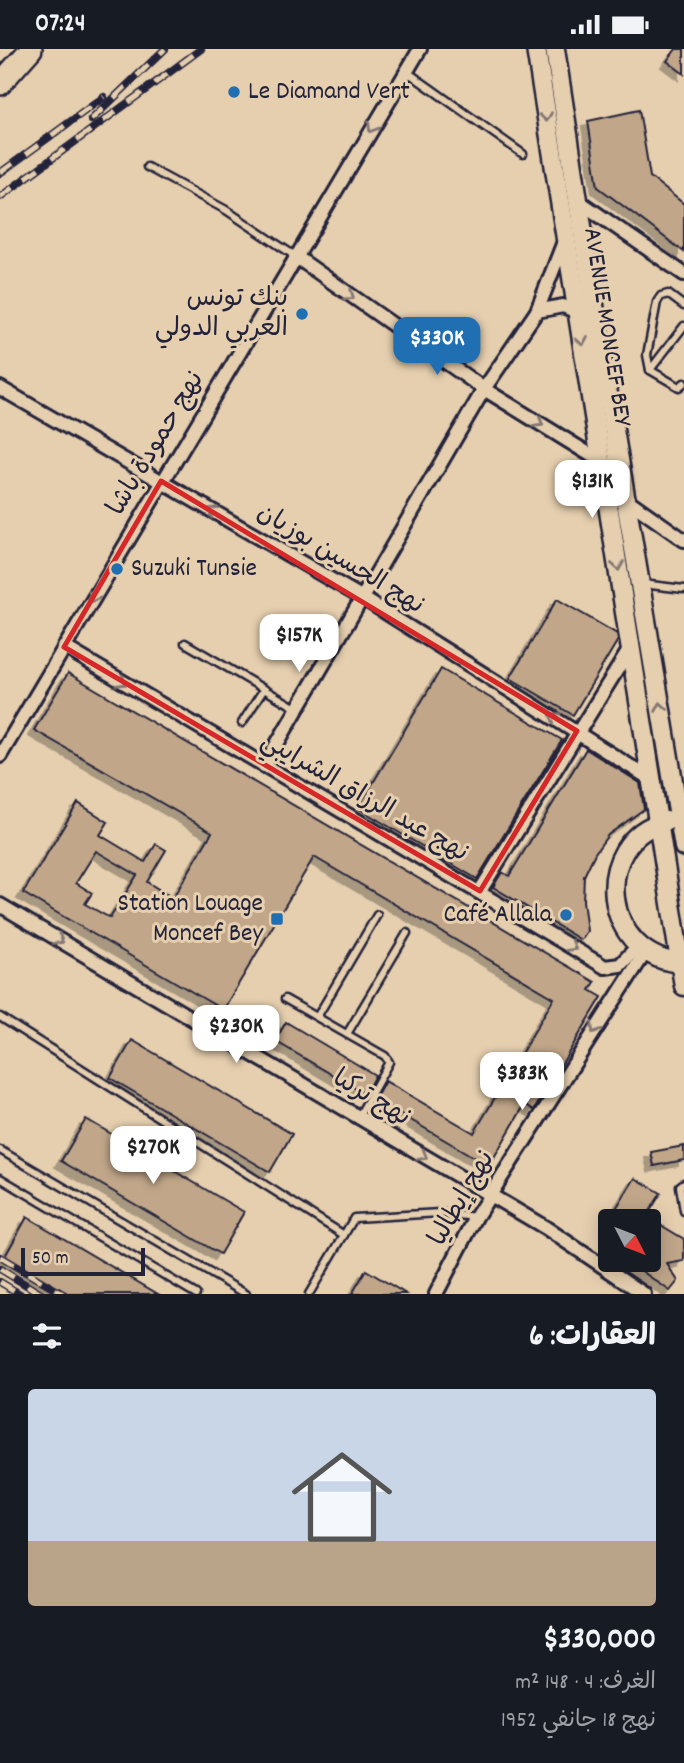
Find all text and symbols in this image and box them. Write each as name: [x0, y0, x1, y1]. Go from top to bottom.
text: 07:24: [35, 6, 86, 43]
place label: Le Diamand Vert: [248, 74, 410, 111]
marker: Le Diamand Vert: [226, 84, 242, 100]
one-way arrow: [538, 111, 553, 122]
one-way arrow: [367, 121, 380, 134]
street label: AVENUE MONCEF BEY: [572, 225, 640, 430]
place label: بنك تونس العربي الدولي: [155, 281, 288, 349]
one-way arrow: [342, 288, 355, 300]
marker: بنك تونس العربي الدولي: [294, 306, 310, 322]
pin: $330K: [388, 317, 486, 377]
text: $330K: [409, 323, 465, 356]
one-way arrow: [574, 335, 589, 347]
street label: نهج حمودة باشا: [99, 365, 215, 523]
one-way arrow: [531, 415, 544, 428]
pin: $131K: [543, 461, 641, 520]
text: $131K: [571, 466, 613, 499]
street label: نهج الحسين بوزيان: [249, 495, 431, 625]
one-way arrow: [207, 506, 219, 519]
place label: Suzuki Tunsie: [131, 551, 257, 588]
one-way arrow: [610, 560, 625, 572]
marker: Suzuki Tunsie: [109, 561, 125, 577]
one-way arrow: [88, 590, 101, 603]
pin: $157K: [250, 615, 348, 674]
text: $157K: [276, 620, 322, 653]
one-way arrow: [115, 674, 128, 687]
one-way arrow: [654, 701, 669, 713]
one-way arrow: [548, 712, 561, 725]
street label: نهج عبد الرزاق الشرايبي: [253, 723, 475, 873]
place label: Station Louage Moncef Bey: [117, 886, 263, 953]
place label: Café Allala: [444, 897, 553, 934]
marker: Café Allala: [558, 907, 574, 923]
marker: Station Louage Moncef Bey: [269, 911, 285, 927]
one-way arrow: [51, 932, 64, 945]
one-way arrow: [564, 939, 577, 952]
pin: $230K: [187, 1005, 285, 1065]
text: $230K: [208, 1011, 264, 1044]
one-way arrow: [590, 1021, 603, 1034]
pin: $383K: [473, 1053, 571, 1112]
text: $383K: [496, 1058, 548, 1091]
street label: نهج تركيا: [325, 1061, 417, 1137]
pin: $270K: [104, 1127, 202, 1186]
text: $270K: [126, 1132, 180, 1165]
street label: نهج إيطاليا: [421, 1144, 505, 1254]
one-way arrow: [415, 1148, 428, 1161]
north arrow: [598, 1209, 662, 1272]
map controls: [598, 1209, 661, 1272]
scale bar: [21, 1245, 145, 1277]
text: 50 m: [32, 1246, 69, 1273]
icon: filters: [28, 1317, 66, 1355]
text: العقارات: 6: [529, 1317, 656, 1360]
icon: home: [279, 1434, 405, 1560]
text: $330,000: [543, 1620, 656, 1663]
text: الغرف: 4 · 148 m²: [515, 1667, 656, 1700]
text: نهج 18 جانفي 1952: [501, 1705, 656, 1738]

